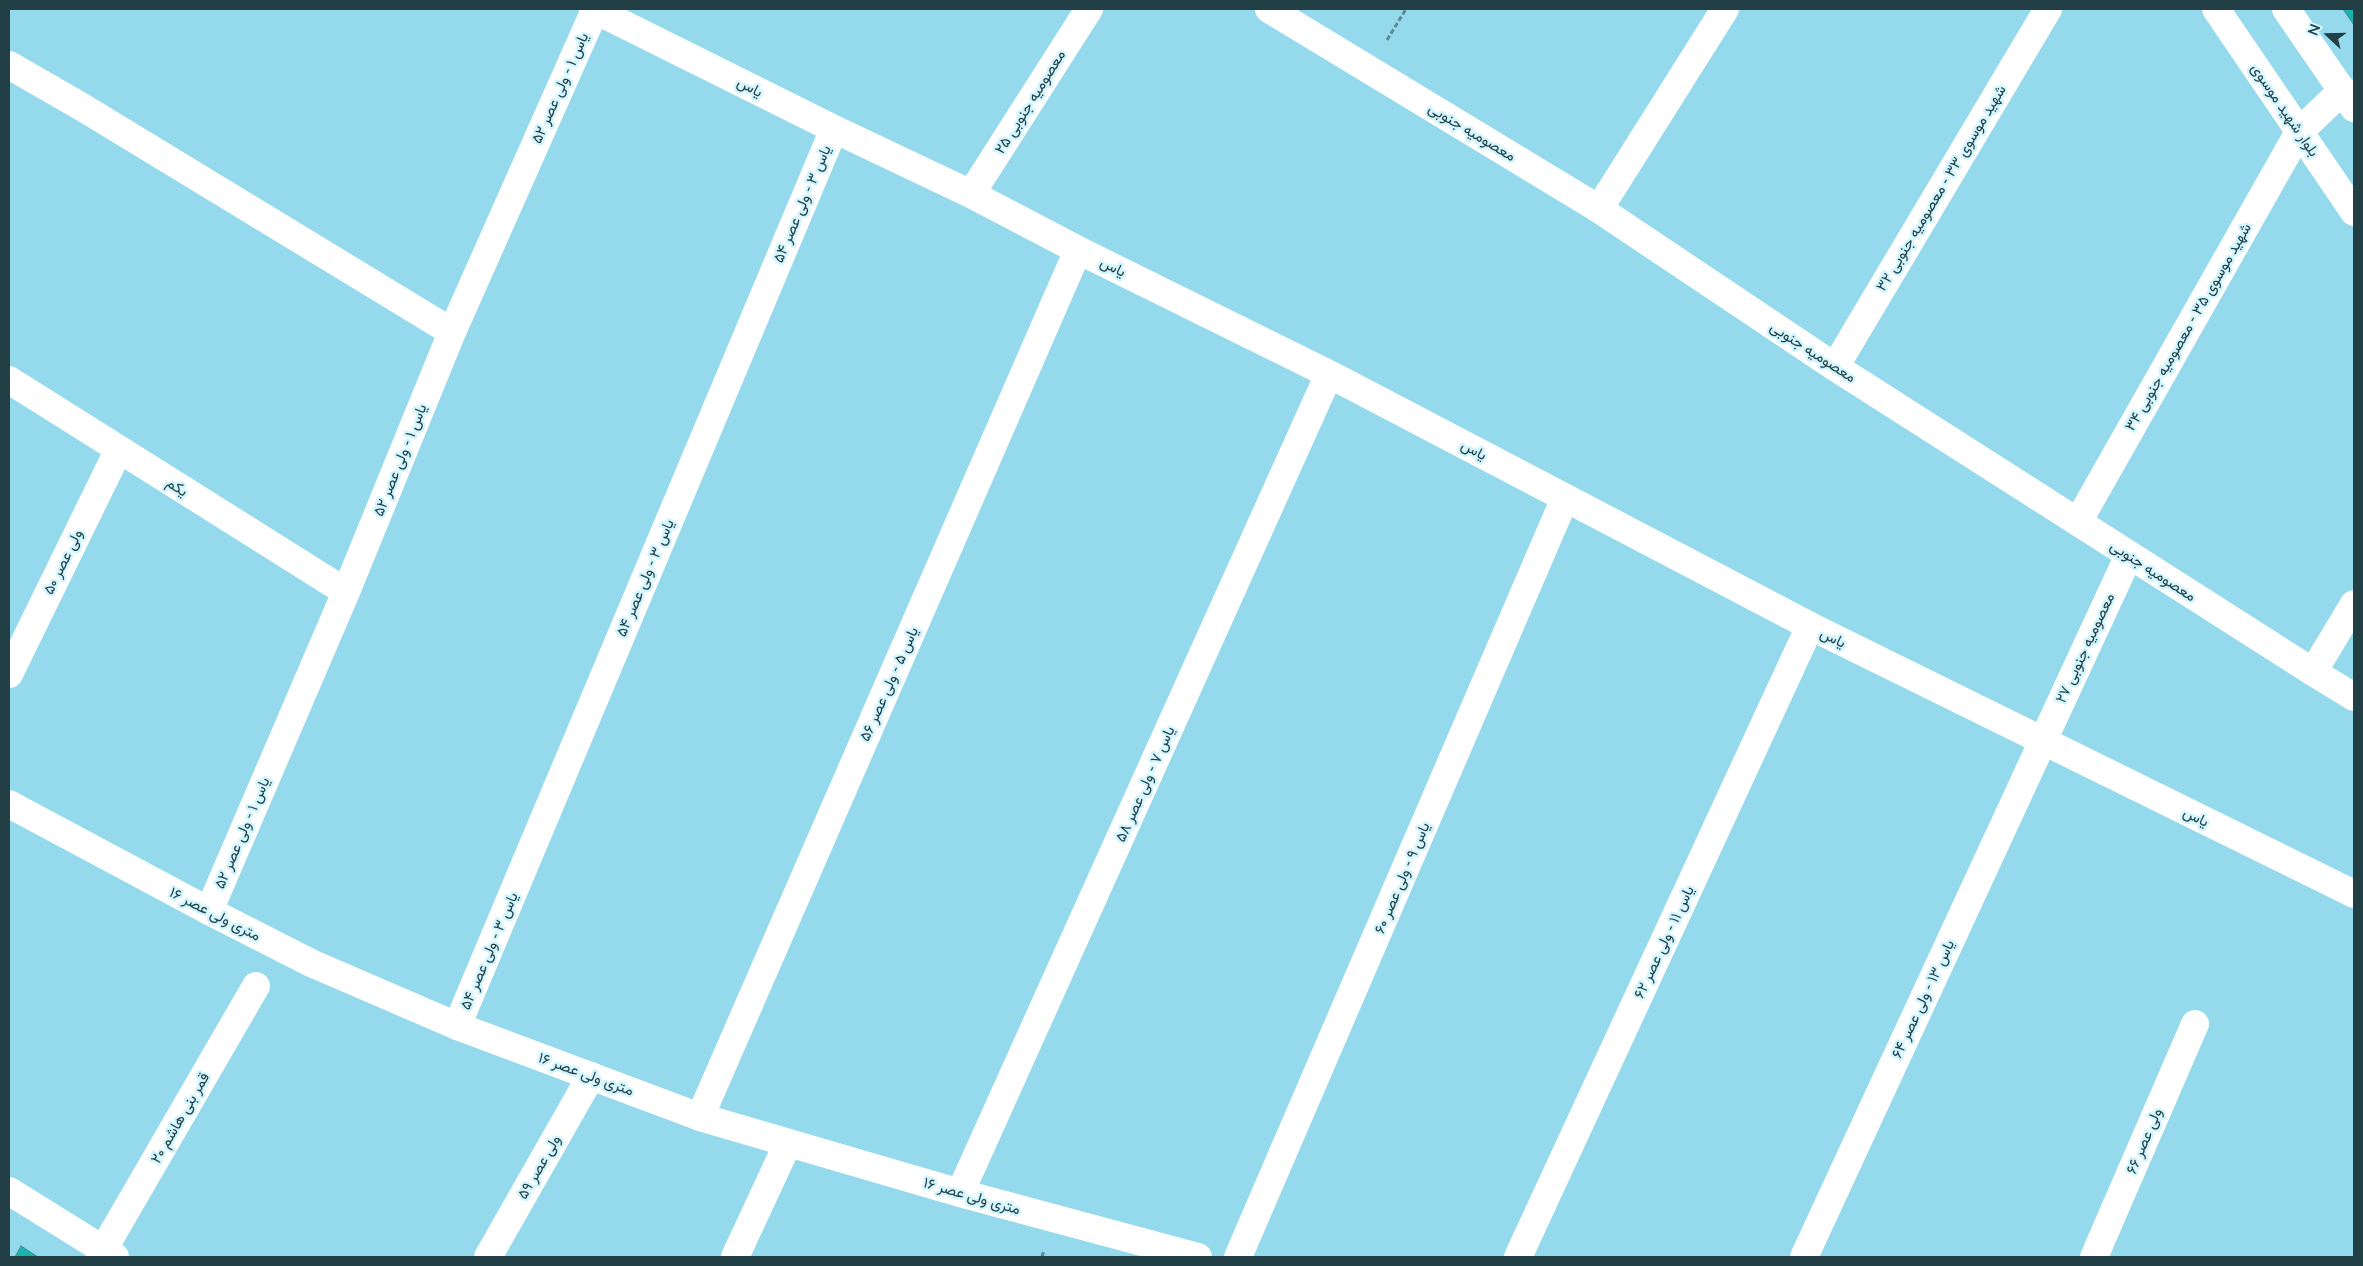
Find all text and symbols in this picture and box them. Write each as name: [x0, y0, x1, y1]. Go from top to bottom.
north arrow: [2303, 10, 2353, 60]
text: N: [2304, 21, 2323, 38]
street label: یاس ۱ - ولی عصر ۵۲: [528, 30, 592, 146]
street label: معصومیه جنوبی ۲۵: [991, 47, 1069, 157]
street label: بلوار شهید موسوی: [2247, 60, 2323, 160]
street label: یاس: [734, 73, 766, 101]
street label: شهید موسوی ۳۳ - معصومیه جنوبی ۳۲: [1872, 82, 2010, 294]
street label: معصومیه جنوبی: [1425, 99, 1519, 165]
street label: یاس ۳ - ولی عصر ۵۴: [769, 143, 835, 265]
street label: شهید موسوی ۳۵ - معصومیه جنوبی ۳۴: [2121, 220, 2255, 434]
street label: یاس: [1097, 253, 1129, 281]
street label: معصومیه جنوبی: [1767, 318, 1859, 386]
street label: یاس ۱ - ولی عصر ۵۲: [369, 401, 431, 519]
street label: یاس: [1458, 436, 1490, 464]
street label: یکم: [163, 474, 191, 500]
street label: یاس ۳ - ولی عصر ۵۴: [612, 517, 678, 639]
street label: ولی عصر ۵۰: [40, 527, 86, 597]
street label: معصومیه جنوبی: [2107, 537, 2199, 605]
street label: معصومیه جنوبی ۲۷: [2052, 590, 2118, 706]
street label: یاس ۵ - ولی عصر ۵۶: [856, 624, 922, 744]
street label: یاس: [1817, 624, 1849, 652]
street label: یاس ۷ - ولی عصر ۵۸: [1111, 723, 1179, 845]
street label: یاس ۱ - ولی عصر ۵۲: [210, 775, 274, 891]
street label: یاس: [2180, 803, 2212, 831]
street label: یاس ۹ - ولی عصر ۶۰: [1370, 820, 1434, 936]
street label: ۱۶ متری ولی عصر: [166, 883, 264, 945]
street label: یاس ۱۱ - ولی عصر ۶۲: [1630, 883, 1698, 1001]
street label: یاس ۳ - ولی عصر ۵۴: [456, 890, 522, 1012]
street label: یاس ۱۳ - ولی عصر ۶۴: [1888, 937, 1958, 1061]
street label: ۱۶ متری ولی عصر: [536, 1048, 636, 1100]
street label: قمر بنی هاشم ۲۰: [147, 1069, 213, 1167]
street label: ولی عصر ۶۶: [2122, 1105, 2166, 1177]
street label: ولی عصر ۵۹: [513, 1132, 565, 1202]
street label: ۱۶ متری ولی عصر: [921, 1174, 1023, 1218]

